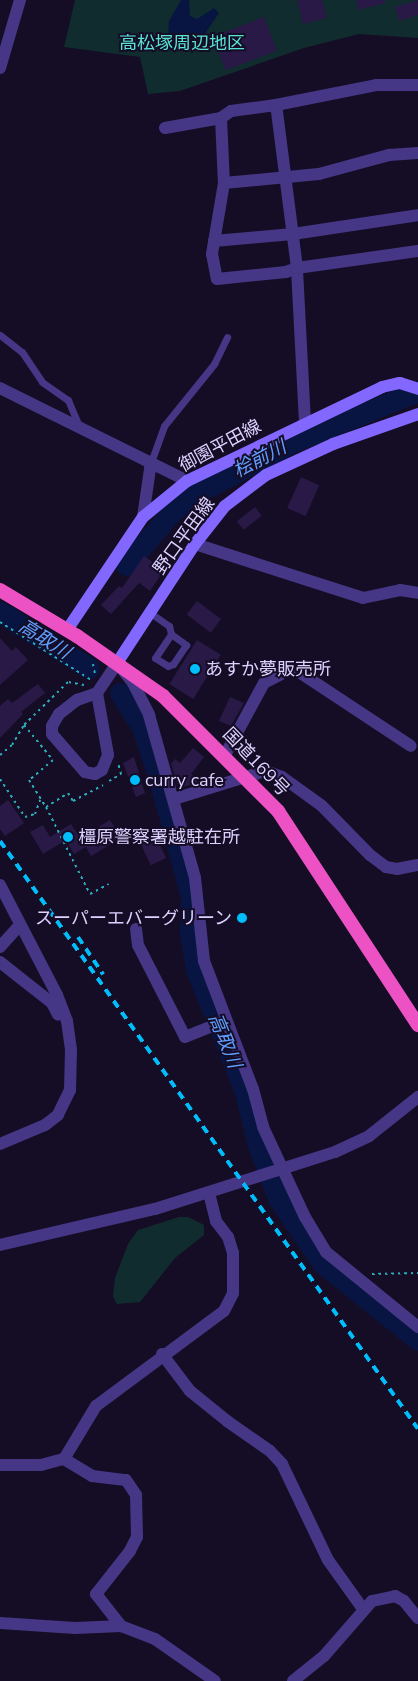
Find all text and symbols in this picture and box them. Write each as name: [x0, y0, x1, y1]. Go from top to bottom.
park label: 高松塚周辺地区: [119, 32, 245, 54]
street label: 御園平田線: [175, 415, 265, 477]
water label: 桧前川: [229, 437, 291, 483]
street label: 野口平田線: [149, 493, 219, 579]
water label: 高取川: [14, 615, 74, 665]
place label: あすか夢販売所: [205, 658, 331, 680]
marker: あすか夢販売所: [189, 663, 201, 675]
street label: 国道169号: [218, 723, 294, 801]
place label: curry cafe: [145, 769, 224, 791]
marker: curry cafe: [129, 774, 141, 786]
place label: 橿原警察署越駐在所: [78, 826, 240, 848]
marker: 橿原警察署越駐在所: [62, 831, 74, 843]
place label: スーパーエバーグリーン: [34, 907, 232, 929]
marker: スーパーエバーグリーン: [236, 912, 248, 924]
water label: 高取川: [203, 1010, 245, 1072]

